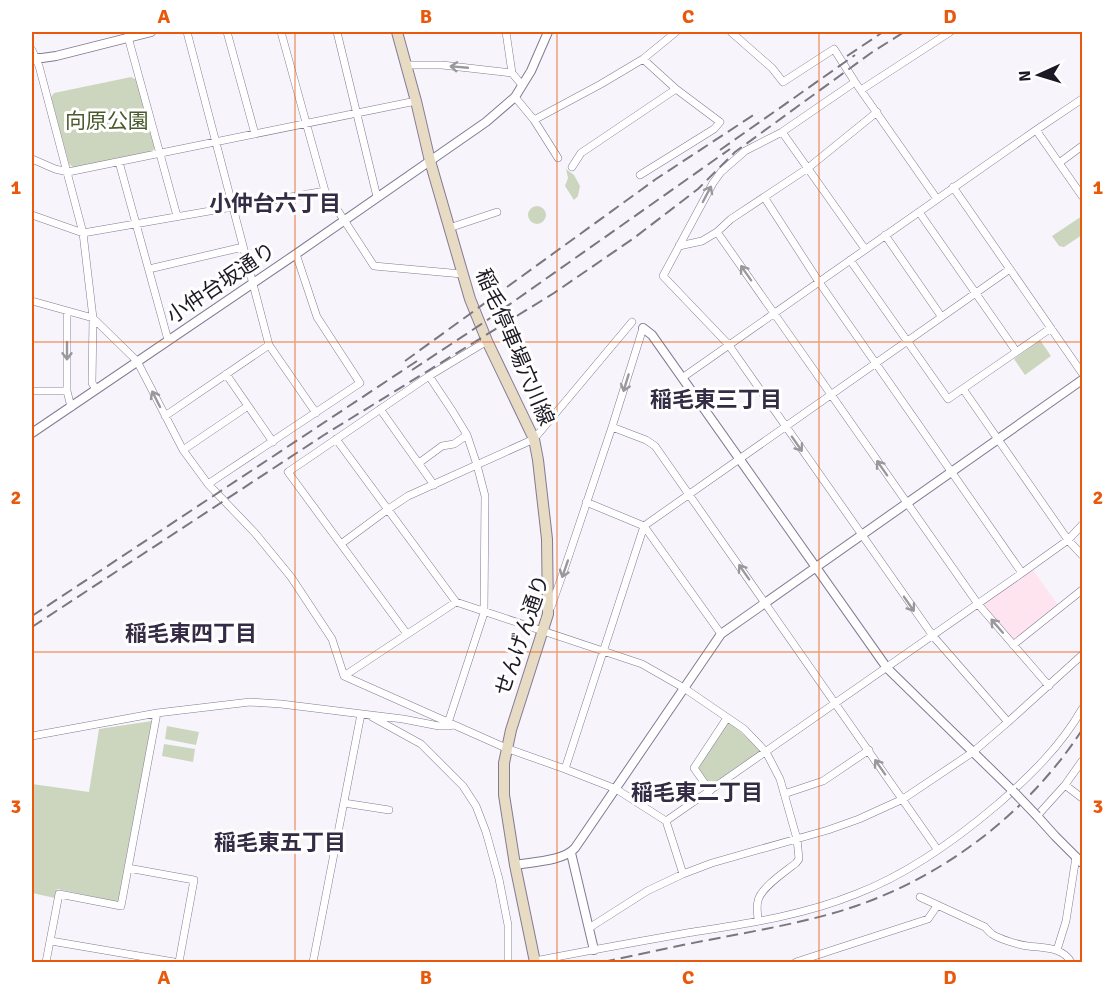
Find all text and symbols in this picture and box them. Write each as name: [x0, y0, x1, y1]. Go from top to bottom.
text: A: [158, 4, 171, 29]
text: B: [420, 4, 432, 29]
text: C: [682, 4, 694, 29]
text: D: [943, 4, 957, 29]
north arrow: [1009, 45, 1069, 105]
one-way arrow: [450, 61, 470, 72]
text: N: [1015, 70, 1035, 82]
park label: 向原公園: [65, 108, 149, 134]
text: 1: [11, 175, 22, 200]
text: 1: [1093, 175, 1104, 200]
one-way arrow: [702, 186, 713, 204]
district label: 小仲台六丁目: [209, 190, 341, 217]
street label: 小仲台坂通り: [162, 237, 280, 329]
one-way arrow: [739, 264, 752, 281]
street label: 稲毛停車場穴川線: [470, 265, 560, 429]
one-way arrow: [61, 340, 73, 360]
one-way arrow: [619, 374, 630, 393]
district label: 稲毛東三丁目: [650, 386, 782, 413]
one-way arrow: [150, 391, 162, 408]
one-way arrow: [791, 435, 803, 452]
one-way arrow: [876, 461, 888, 477]
text: 2: [11, 485, 21, 510]
text: 2: [1093, 485, 1103, 510]
one-way arrow: [558, 559, 569, 578]
one-way arrow: [738, 565, 750, 581]
street label: せんげん通り: [489, 571, 555, 699]
one-way arrow: [903, 595, 915, 611]
one-way arrow: [990, 619, 1004, 634]
district label: 稲毛東四丁目: [125, 620, 257, 647]
one-way arrow: [874, 759, 886, 775]
district label: 稲毛東二丁目: [631, 779, 763, 806]
text: 3: [11, 794, 21, 819]
text: 3: [1093, 794, 1103, 819]
district label: 稲毛東五丁目: [214, 829, 346, 856]
text: A: [158, 965, 171, 990]
text: B: [420, 965, 432, 990]
text: C: [682, 965, 694, 990]
text: D: [943, 965, 957, 990]

